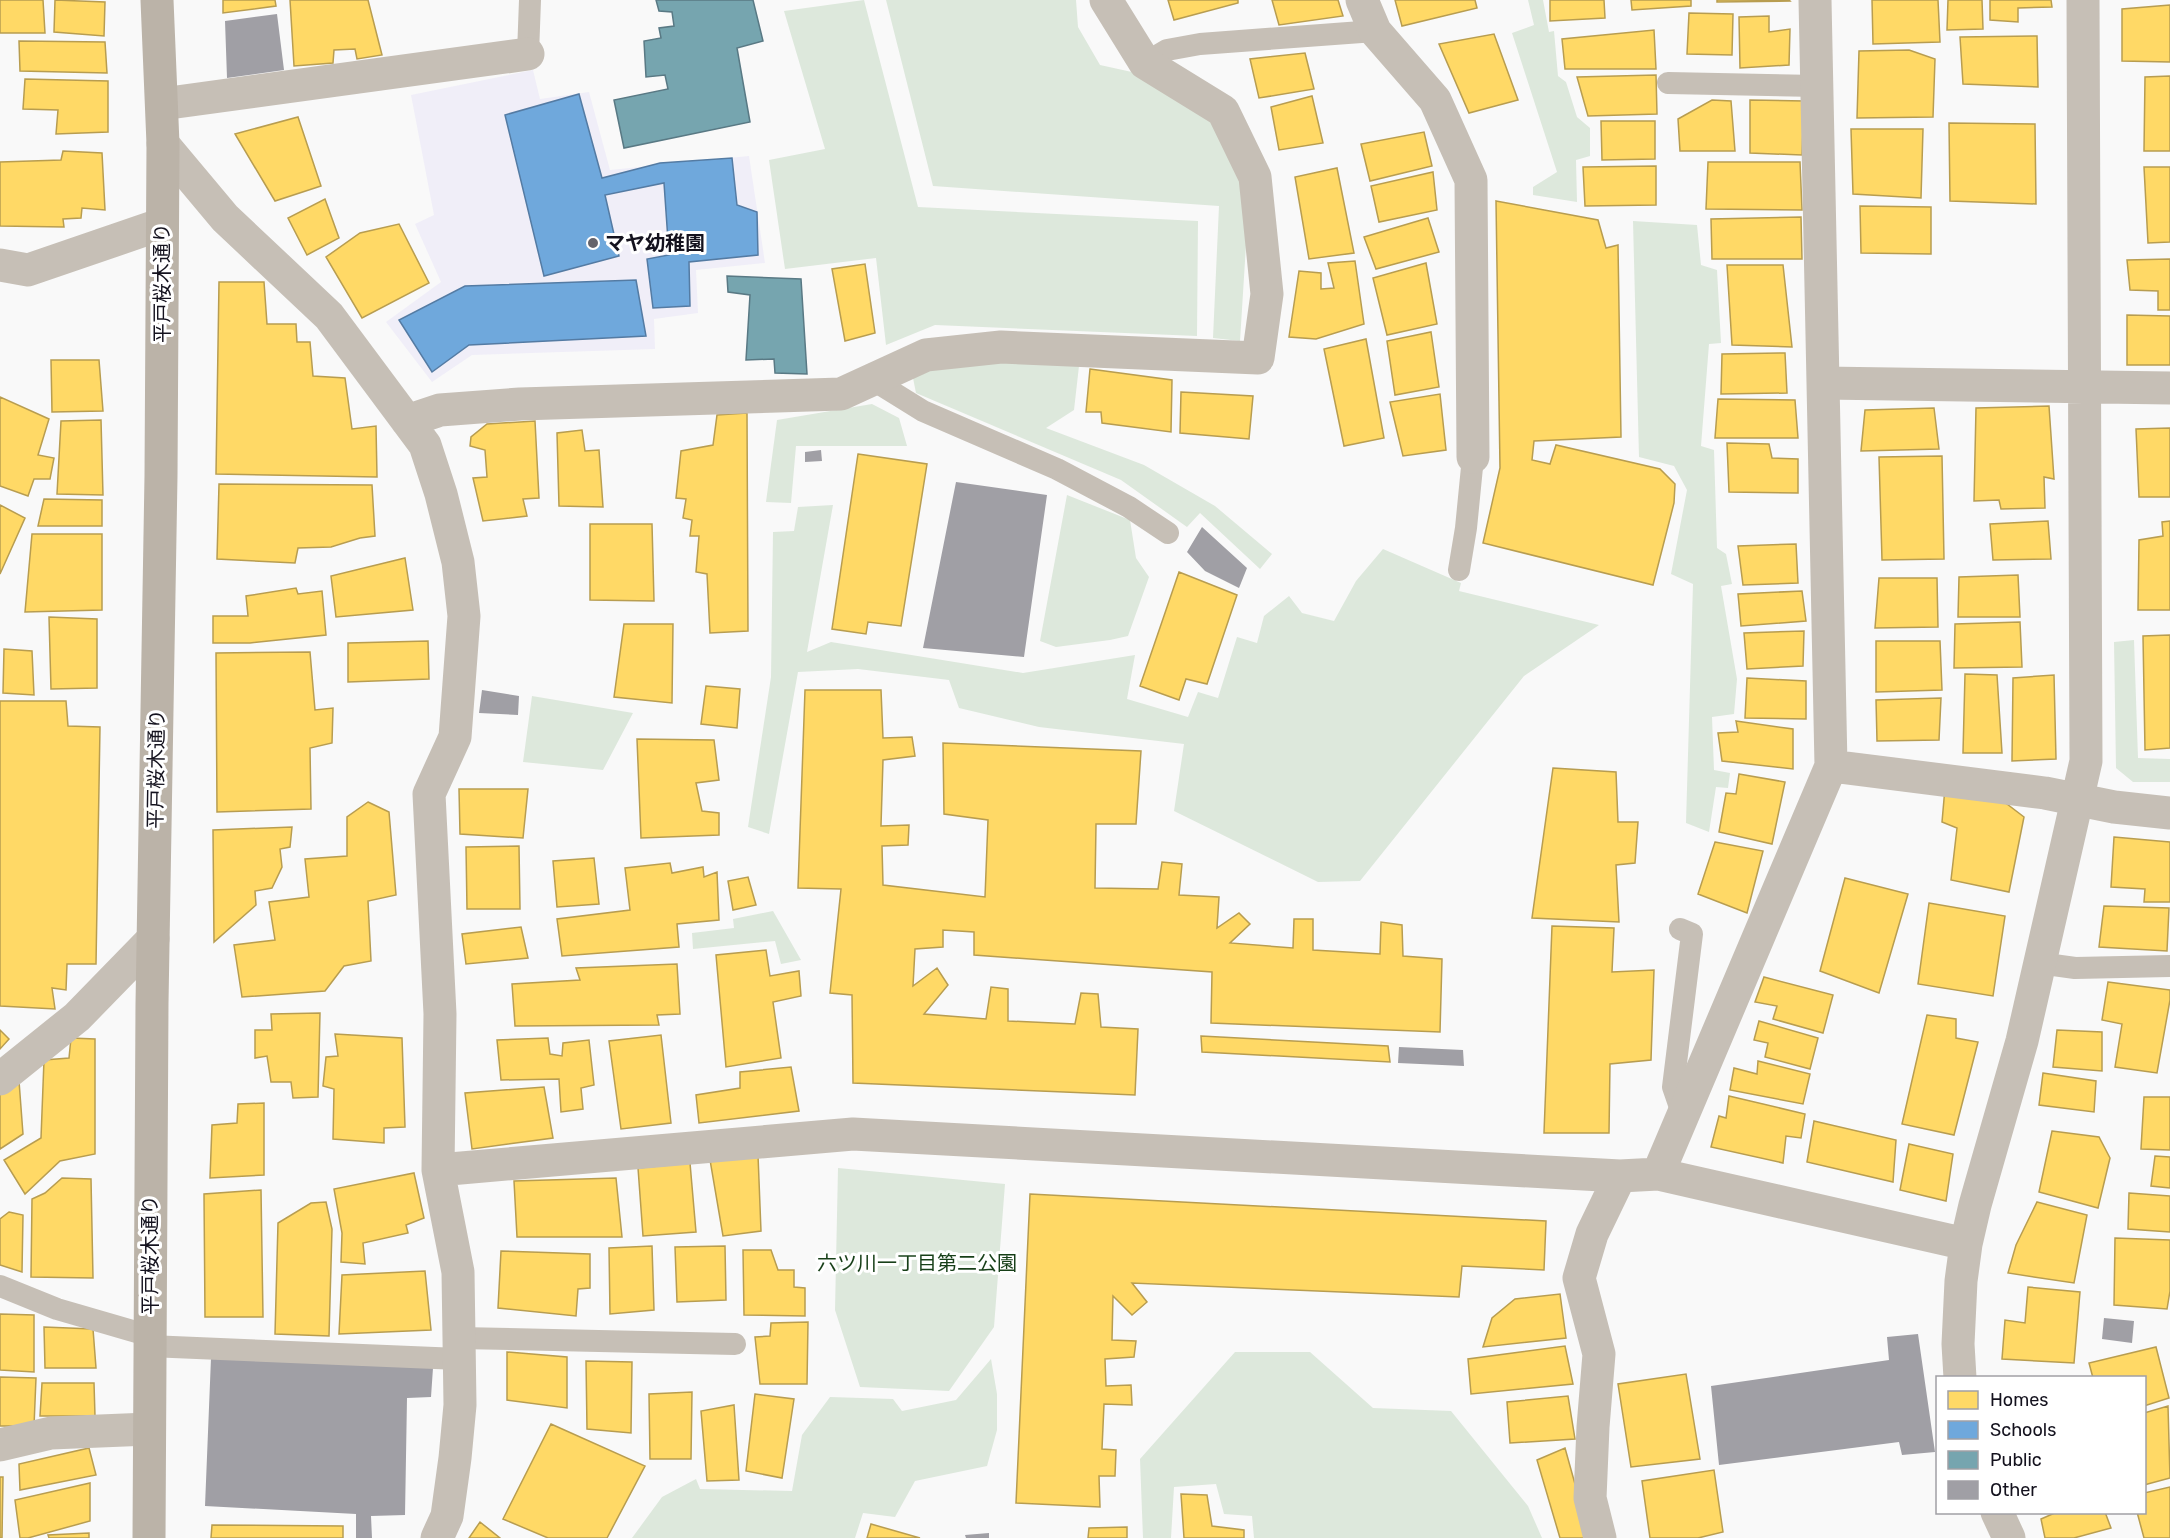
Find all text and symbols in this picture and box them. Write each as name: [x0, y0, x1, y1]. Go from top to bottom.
street label: 平戸桜木通り: [150, 223, 174, 343]
place label: マヤ幼稚園: [605, 231, 705, 255]
marker: マヤ幼稚園: [586, 236, 600, 250]
street label: 平戸桜木通り: [143, 709, 169, 829]
street label: 平戸桜木通り: [138, 1195, 162, 1315]
park label: 六ツ川一丁目第二公園: [817, 1251, 1017, 1275]
legend: [1936, 1376, 2146, 1514]
text: Homes: [1990, 1389, 2048, 1411]
text: Schools: [1990, 1419, 2056, 1441]
text: Public: [1990, 1449, 2042, 1471]
text: Other: [1990, 1479, 2037, 1501]

